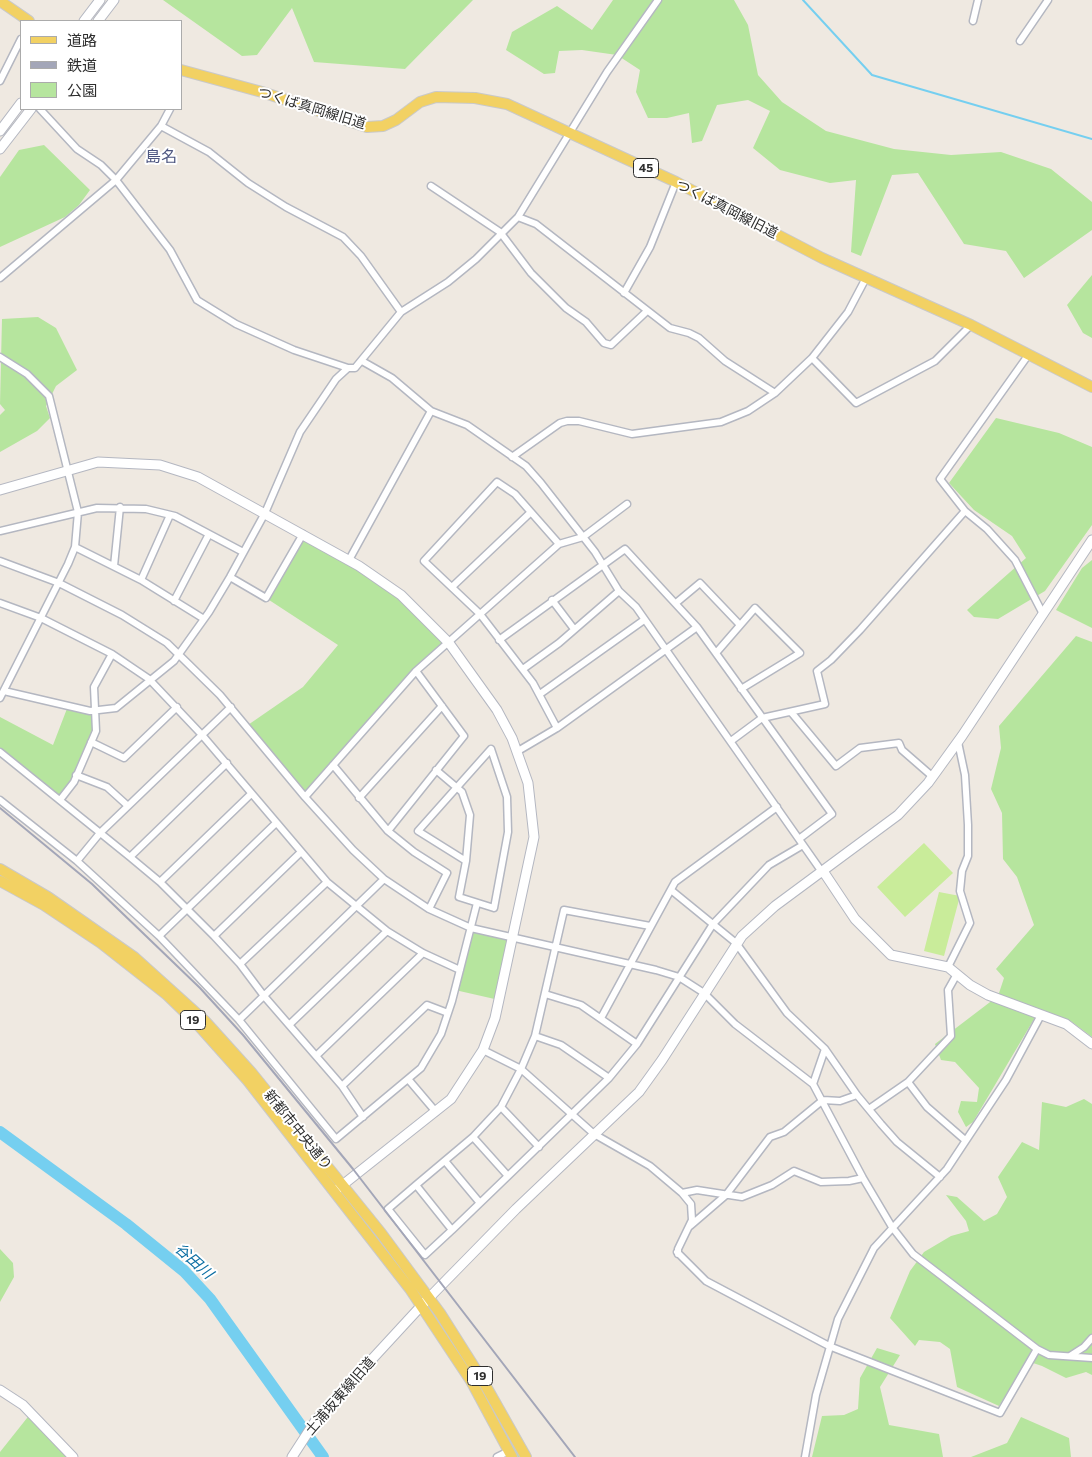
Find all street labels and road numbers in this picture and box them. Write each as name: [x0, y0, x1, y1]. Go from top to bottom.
street label: つくば真岡線旧道: [256, 84, 368, 132]
road number: 45: [634, 158, 658, 178]
street label: つくば真岡線旧道: [673, 176, 781, 242]
road number: 19: [180, 1010, 206, 1030]
street label: 新都市中央通り: [261, 1087, 335, 1173]
street label: 土浦坂東線旧道: [302, 1354, 378, 1438]
road number: 19: [468, 1366, 492, 1385]

